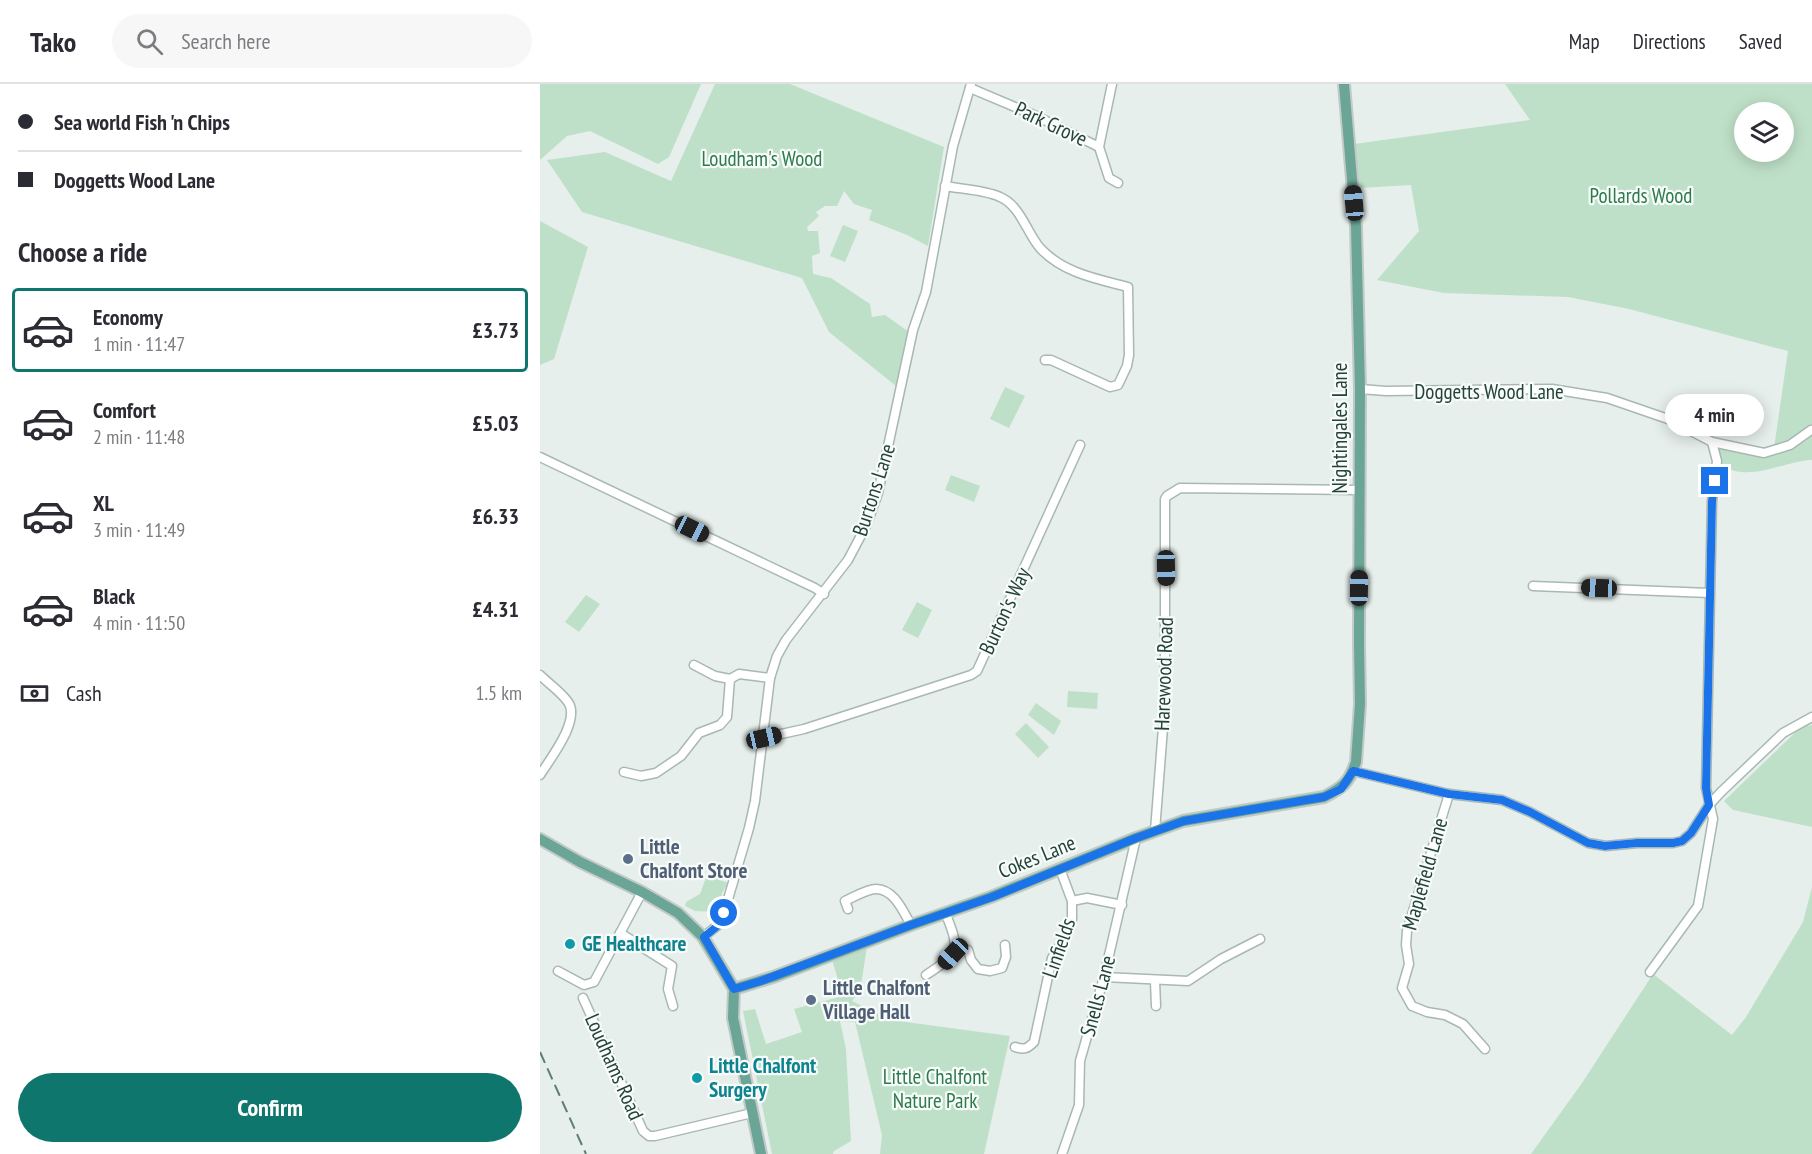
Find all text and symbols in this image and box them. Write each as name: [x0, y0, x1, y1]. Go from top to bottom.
search box: [112, 14, 532, 68]
text: Tako: [30, 23, 76, 60]
icon: search: [133, 25, 166, 58]
text: Search here: [181, 27, 271, 55]
text: Map: [1569, 28, 1600, 55]
text: Directions: [1633, 28, 1706, 55]
text: Saved: [1739, 28, 1782, 55]
street label: Park Grove: [1011, 95, 1092, 152]
map controls: [1734, 102, 1794, 162]
button: layers: [1734, 102, 1794, 162]
text: Sea world Fish 'n Chips: [54, 108, 230, 136]
park label: Loudham's Wood: [702, 145, 822, 172]
text: Doggetts Wood Lane: [54, 166, 215, 194]
park label: Pollards Wood: [1590, 182, 1692, 209]
car: [1343, 184, 1365, 222]
text: Choose a ride: [18, 235, 147, 269]
icon: car: [21, 303, 75, 357]
text: Economy: [93, 303, 163, 331]
text: £3.73: [472, 316, 519, 344]
text: 1 min · 11:47: [93, 331, 185, 357]
street label: Nightingales Lane: [1326, 362, 1353, 494]
street label: Doggetts Wood Lane: [1414, 378, 1564, 405]
callout: 4 min: [1666, 394, 1764, 436]
icon: car: [21, 396, 75, 450]
text: Comfort: [93, 396, 156, 424]
text: 4 min: [1694, 402, 1735, 428]
text: £5.03: [472, 409, 519, 437]
text: 2 min · 11:48: [93, 424, 185, 450]
street label: Burtons Lane: [846, 440, 901, 539]
route end: [1701, 467, 1728, 494]
icon: car: [21, 489, 75, 543]
text: XL: [93, 489, 114, 517]
text: £6.33: [472, 502, 519, 530]
car: [672, 513, 712, 545]
text: 3 min · 11:49: [93, 517, 185, 543]
car: [1157, 550, 1175, 586]
street label: Burton's Way: [973, 563, 1036, 659]
car: [1350, 570, 1368, 606]
car: [1581, 578, 1617, 598]
icon: car: [21, 582, 75, 636]
text: Black: [93, 582, 135, 610]
text: £4.31: [472, 595, 519, 623]
text: 4 min · 11:50: [93, 610, 185, 636]
street label: Harewood Road: [1148, 617, 1179, 731]
icon: cash: [18, 677, 51, 710]
text: Cash: [66, 679, 102, 707]
text: 1.5 km: [475, 680, 522, 706]
car: [744, 725, 784, 751]
street label: Maplefield Lane: [1396, 815, 1453, 933]
street label: Cokes Lane: [994, 829, 1079, 884]
place label: Little Chalfont Store: [640, 833, 747, 884]
marker: Little Chalfont Store: [621, 852, 635, 866]
route start: [710, 899, 737, 926]
street label: Linfields: [1036, 914, 1081, 981]
place label: GE Healthcare: [582, 930, 687, 957]
car: [934, 935, 972, 973]
marker: GE Healthcare: [563, 937, 577, 951]
street label: Snells Lane: [1074, 952, 1121, 1039]
place label: Little Chalfont Village Hall: [822, 974, 930, 1025]
marker: Little Chalfont Village Hall: [804, 993, 818, 1007]
street label: Loudhams Road: [579, 1009, 650, 1124]
place label: Little Chalfont Surgery: [709, 1052, 816, 1103]
park label: Little Chalfont Nature Park: [883, 1063, 987, 1114]
marker: Little Chalfont Surgery: [690, 1071, 704, 1085]
button: Confirm: [18, 1073, 522, 1142]

